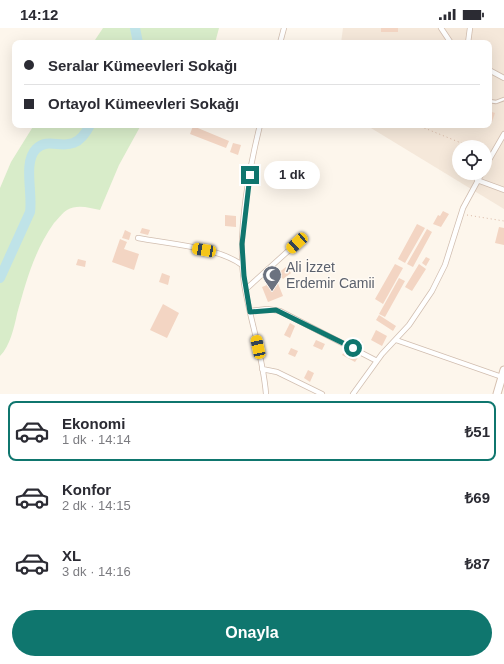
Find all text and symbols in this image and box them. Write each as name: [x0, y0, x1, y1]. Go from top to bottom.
text: 14:12: [20, 6, 58, 23]
text: Seralar Kümeevleri Sokağı: [48, 57, 237, 74]
text: Ortayol Kümeevleri Sokağı: [48, 95, 239, 112]
map controls: [452, 140, 492, 180]
button: locate: [452, 140, 492, 180]
callout: 1 dk: [264, 161, 320, 189]
route end: [241, 166, 259, 184]
text: 1 dk: [279, 167, 305, 182]
car: [284, 231, 310, 255]
car: [191, 242, 217, 258]
place label: Ali İzzet Erdemir Camii: [286, 258, 375, 291]
mosque icon: Ali İzzet Erdemir Camii: [261, 264, 283, 292]
car: [250, 334, 266, 360]
route start: [344, 339, 362, 357]
icon: car: [14, 413, 50, 449]
text: Ekonomi: [62, 415, 125, 432]
text: ₺51: [465, 423, 490, 440]
text: 1 dk · 14:14: [62, 432, 131, 447]
icon: car: [14, 479, 50, 515]
text: Konfor: [62, 481, 111, 498]
text: ₺69: [465, 489, 490, 506]
text: 2 dk · 14:15: [62, 498, 131, 513]
icon: car: [14, 545, 50, 581]
text: XL: [62, 547, 81, 564]
text: ₺87: [465, 555, 490, 572]
text: 3 dk · 14:16: [62, 564, 131, 579]
button: Onayla: [12, 610, 492, 656]

